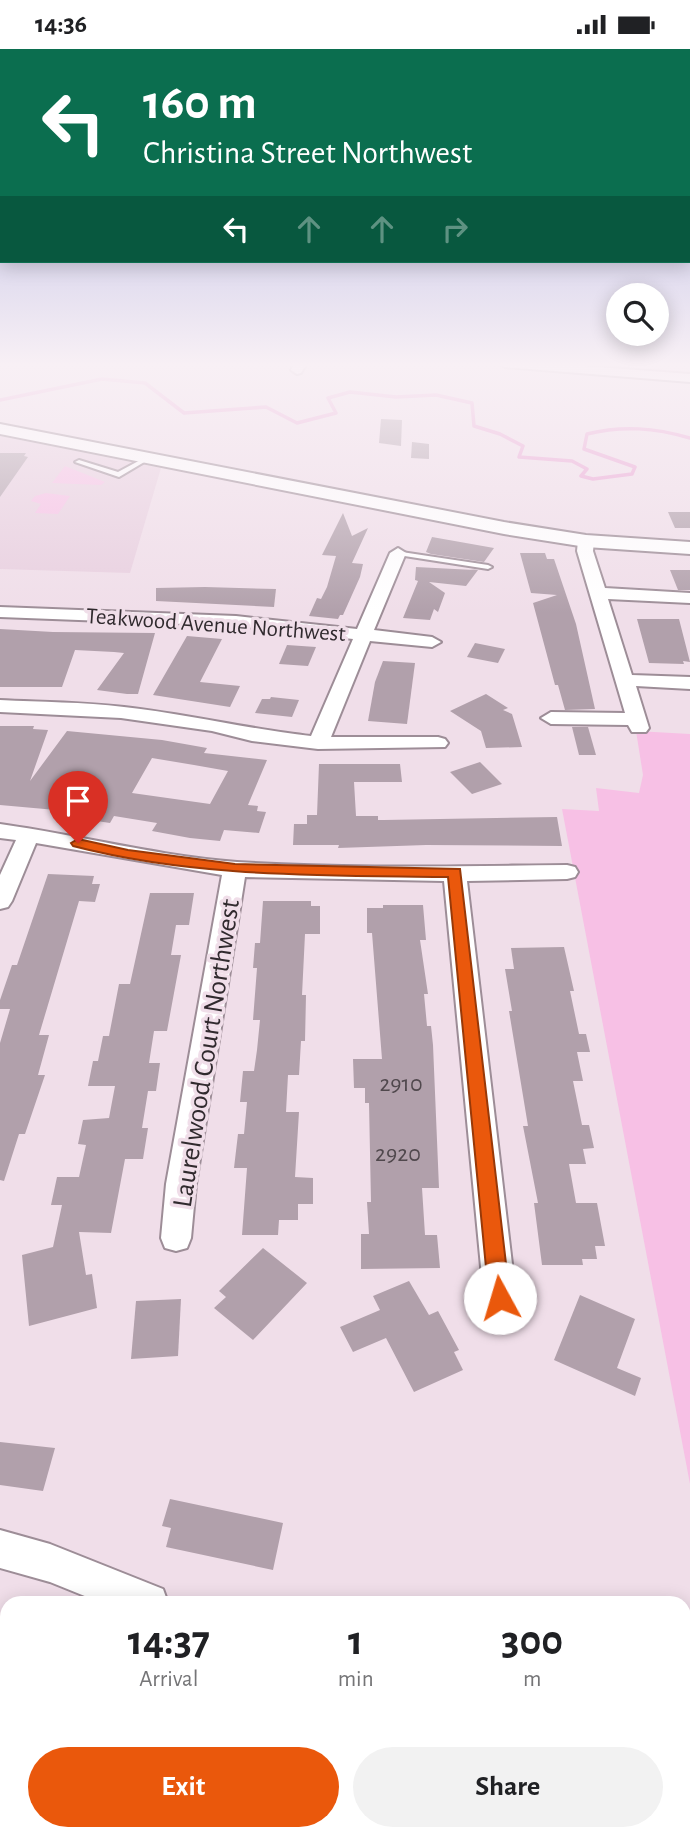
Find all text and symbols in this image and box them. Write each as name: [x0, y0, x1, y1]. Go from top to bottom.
text: 14:36: [35, 11, 87, 37]
icon: left: [28, 77, 119, 168]
text: 160 m: [143, 79, 257, 128]
text: Christina Street Northwest: [143, 137, 472, 169]
icon: left: [217, 210, 255, 248]
icon: ahead: [290, 210, 328, 248]
icon: ahead: [363, 210, 401, 248]
icon: right: [436, 210, 474, 248]
map controls: [606, 283, 669, 346]
button: search: [606, 283, 669, 346]
street label: Teakwood Avenue Northwest: [85, 605, 347, 646]
pin: [48, 771, 108, 843]
icon: arrive: [59, 782, 97, 820]
street label: Laurelwood Court Northwest: [169, 897, 245, 1209]
house number: 2910: [379, 1072, 423, 1096]
house number: 2920: [375, 1142, 421, 1166]
position arrow: [463, 1261, 537, 1335]
text: 14:37: [128, 1620, 210, 1662]
text: 1: [348, 1620, 363, 1662]
text: 300: [501, 1620, 563, 1662]
text: Arrival: [139, 1668, 198, 1691]
text: min: [338, 1668, 374, 1691]
text: m: [523, 1668, 541, 1691]
button: Exit: [28, 1747, 339, 1827]
button: Share: [353, 1747, 663, 1827]

